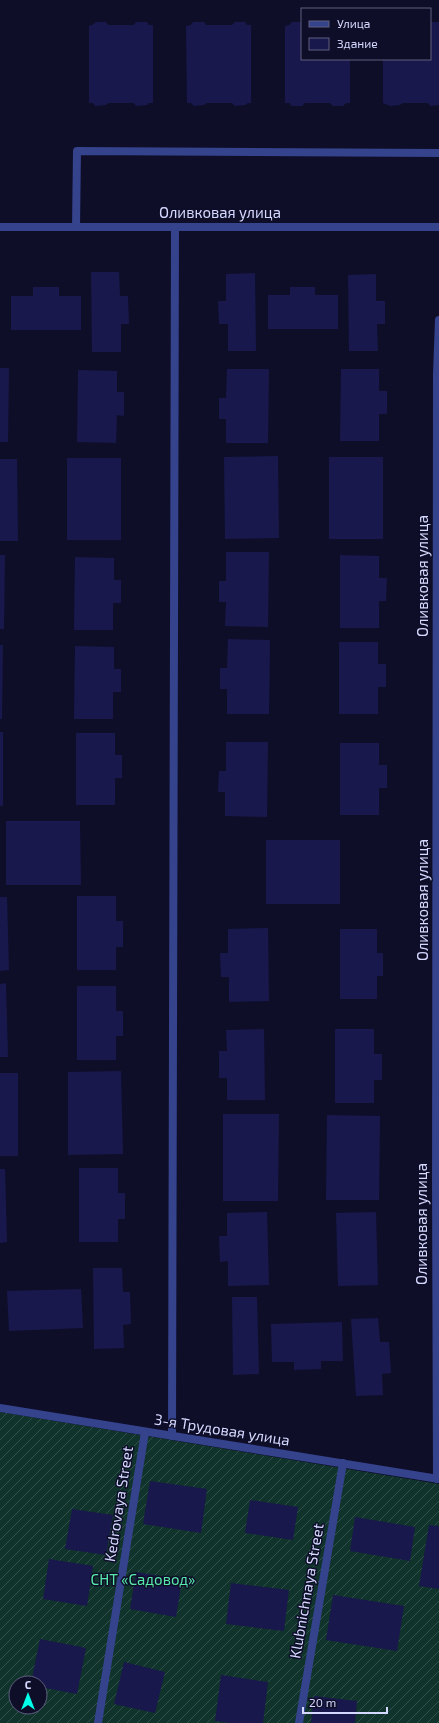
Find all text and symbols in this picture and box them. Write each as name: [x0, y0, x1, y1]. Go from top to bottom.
legend: [301, 8, 431, 60]
text: Улица: [337, 16, 370, 30]
text: Здание: [337, 36, 378, 50]
street label: Оливковая улица: [159, 203, 281, 222]
street label: Оливковая улица: [413, 515, 432, 637]
street label: Оливковая улица: [413, 839, 432, 961]
street label: Оливковая улица: [412, 1163, 431, 1285]
street label: 3-я Трудовая улица: [153, 1409, 291, 1450]
street label: Kedrovaya Street: [100, 1444, 136, 1563]
street label: Klubnichnaya Street: [285, 1522, 327, 1660]
park label: СНТ «Садовод»: [91, 1570, 195, 1588]
north arrow: [8, 1675, 48, 1715]
text: С: [25, 1678, 32, 1691]
scale bar: [303, 1689, 387, 1715]
text: 20 m: [309, 1695, 336, 1709]

